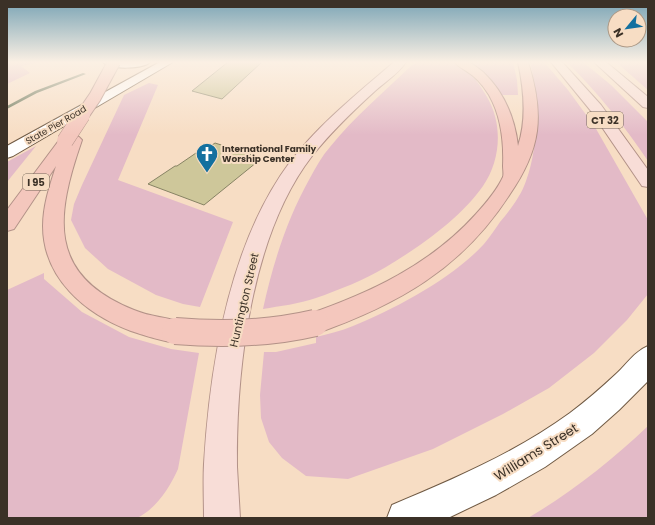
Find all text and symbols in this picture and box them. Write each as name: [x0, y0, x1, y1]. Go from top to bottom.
north arrow: [607, 8, 647, 48]
text: N: [609, 25, 627, 40]
street label: State Pier Road: [24, 103, 88, 147]
road number: CT 32: [587, 112, 623, 128]
church icon: International Family Worship Center: [194, 141, 220, 174]
place label: International Family Worship Center: [222, 143, 317, 165]
road number: I 95: [23, 174, 49, 190]
street label: Huntington Street: [225, 251, 263, 349]
street label: Williams Street: [490, 418, 582, 485]

